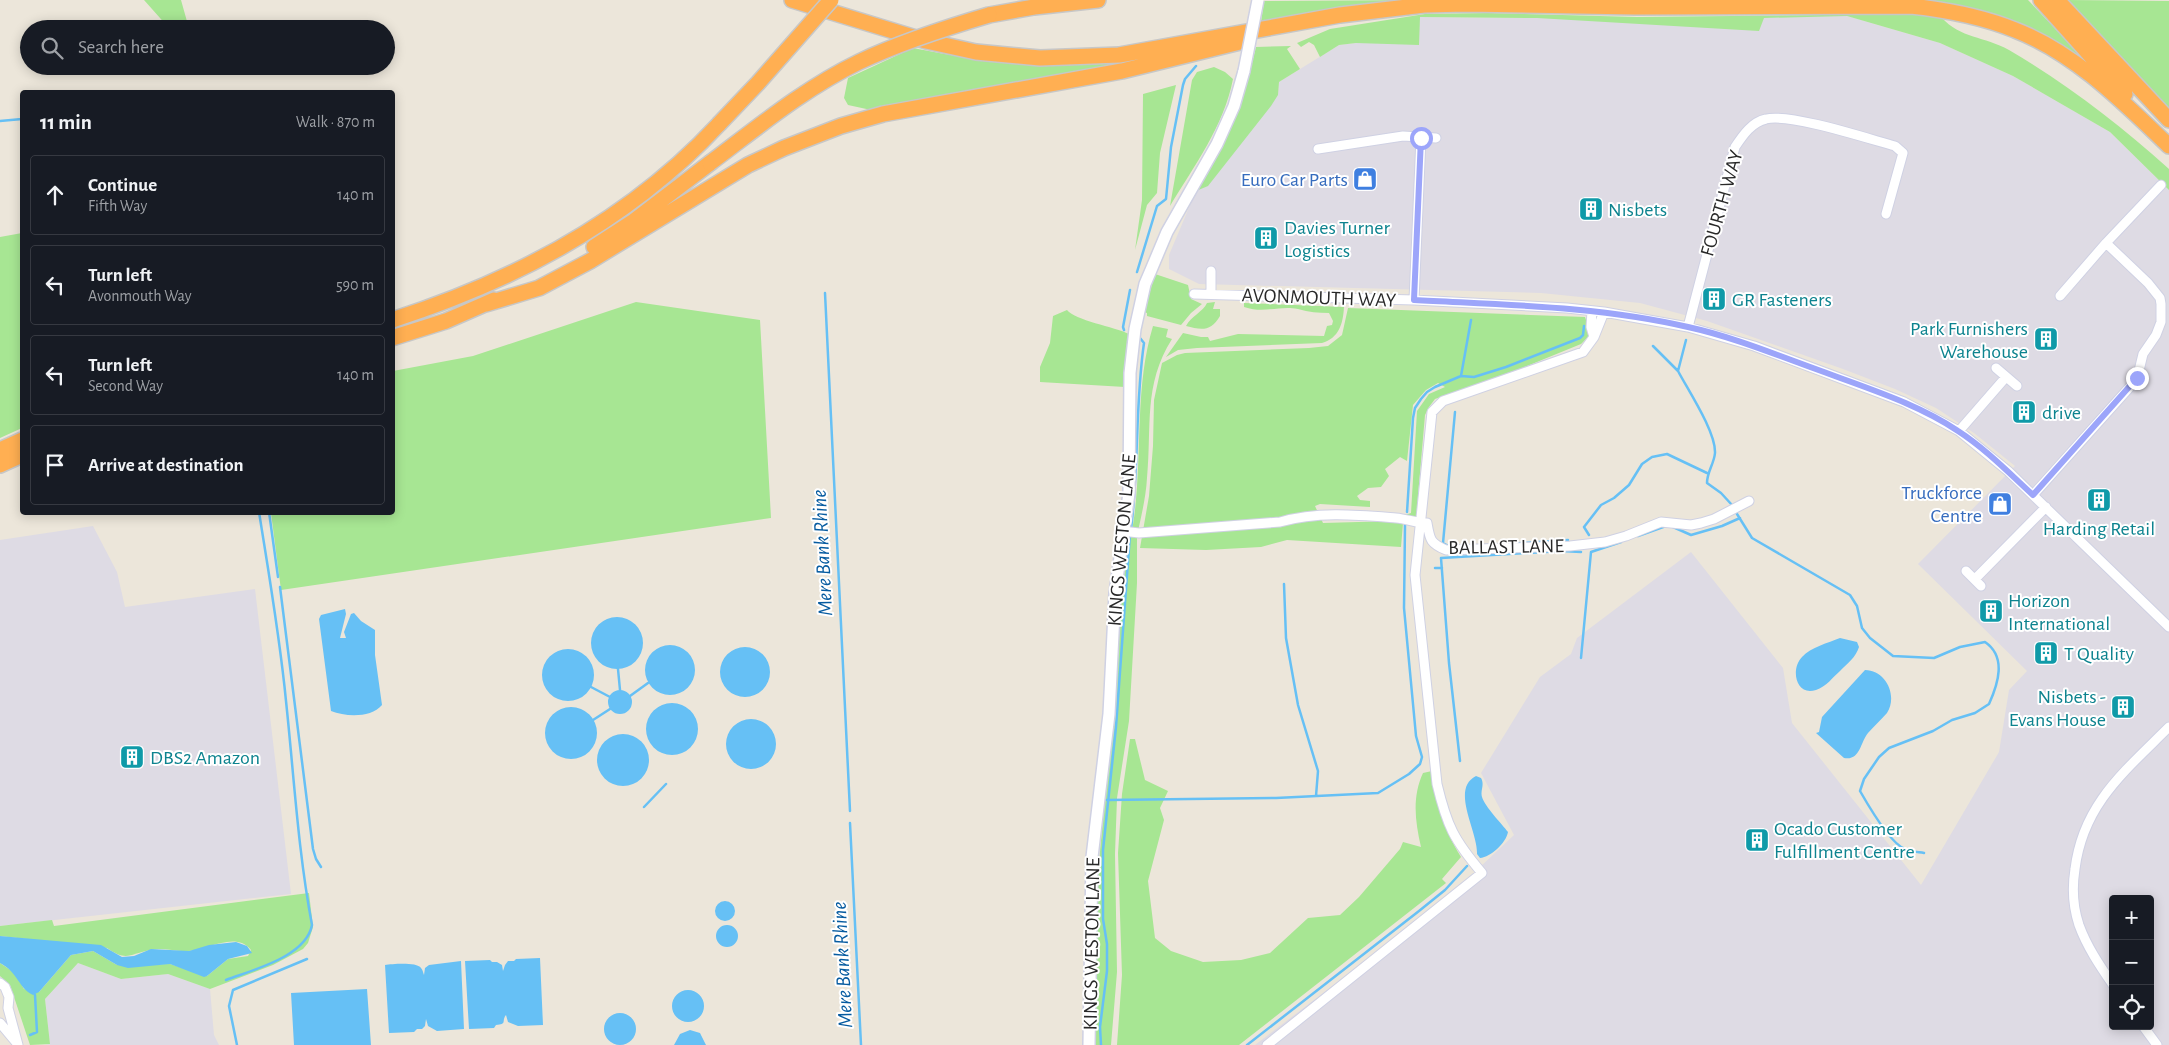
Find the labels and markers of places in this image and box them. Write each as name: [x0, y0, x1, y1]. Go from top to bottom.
shop icon: Euro Car Parts: [1352, 166, 1378, 192]
place label: Euro Car Parts: [1241, 170, 1348, 190]
building icon: Nisbets: [1578, 196, 1604, 222]
place label: Nisbets: [1608, 200, 1667, 220]
place label: Davies Turner Logistics: [1284, 218, 1390, 261]
building icon: Davies Turner Logistics: [1253, 225, 1279, 251]
building icon: GR Fasteners: [1701, 286, 1727, 312]
place label: GR Fasteners: [1732, 290, 1832, 310]
place label: Park Furnishers Warehouse: [1910, 319, 2028, 362]
building icon: Park Furnishers Warehouse: [2033, 326, 2059, 352]
building icon: drive: [2011, 399, 2037, 425]
place label: drive: [2042, 403, 2081, 423]
place label: Truckforce Centre: [1901, 483, 1982, 526]
building icon: Harding Retail: [2086, 487, 2112, 513]
shop icon: Truckforce Centre: [1987, 491, 2013, 517]
place label: Harding Retail: [2043, 519, 2155, 539]
place label: Horizon International: [2008, 591, 2110, 634]
building icon: Horizon International: [1978, 598, 2004, 624]
building icon: T Quality: [2033, 640, 2059, 666]
place label: T Quality: [2064, 644, 2134, 664]
place label: Nisbets - Evans House: [2009, 687, 2106, 730]
building icon: Nisbets - Evans House: [2110, 694, 2136, 720]
building icon: DBS2 Amazon: [119, 744, 145, 770]
place label: DBS2 Amazon: [150, 748, 260, 768]
place label: Ocado Customer Fulfillment Centre: [1774, 819, 1915, 862]
building icon: Ocado Customer Fulfillment Centre: [1744, 827, 1770, 853]

